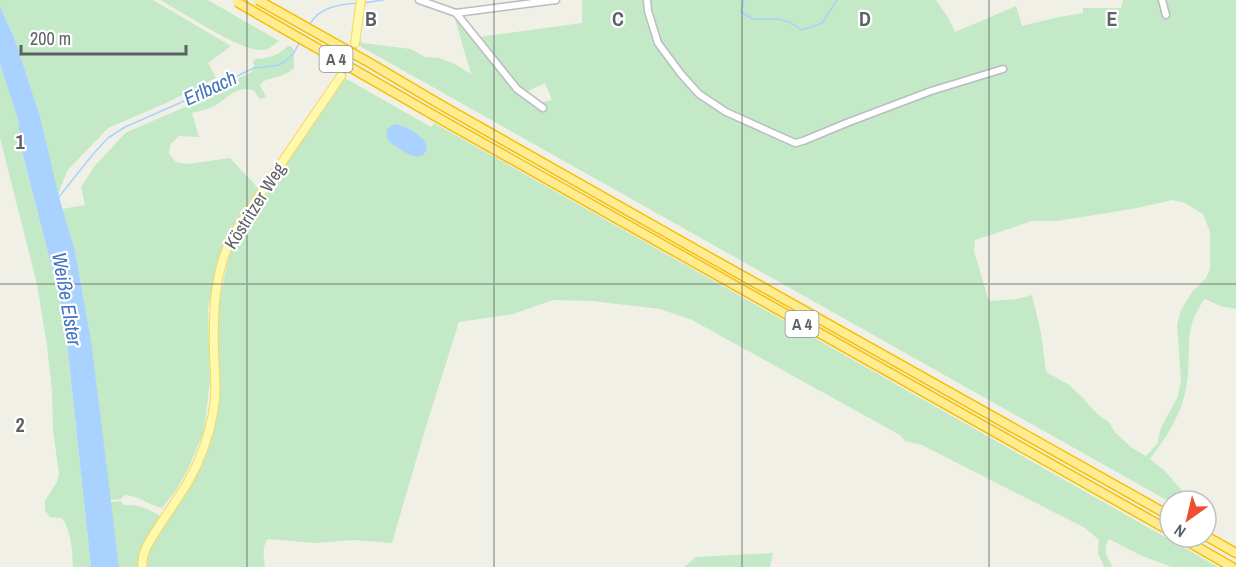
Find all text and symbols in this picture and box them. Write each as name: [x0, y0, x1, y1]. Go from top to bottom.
text: B: [365, 5, 377, 32]
text: C: [612, 5, 624, 32]
text: D: [859, 5, 871, 32]
text: E: [1107, 5, 1118, 32]
scale bar: [21, 18, 186, 56]
text: 200 m: [30, 26, 71, 51]
road number: A 4: [320, 46, 352, 72]
water label: Erlbach: [179, 64, 241, 112]
text: 1: [15, 128, 25, 155]
street label: Köstritzer Weg: [218, 157, 291, 254]
water label: Weiße Elster: [46, 250, 89, 348]
road number: A 4: [786, 311, 818, 337]
text: 2: [15, 411, 25, 438]
north arrow: [1158, 489, 1218, 549]
text: N: [1170, 520, 1190, 543]

